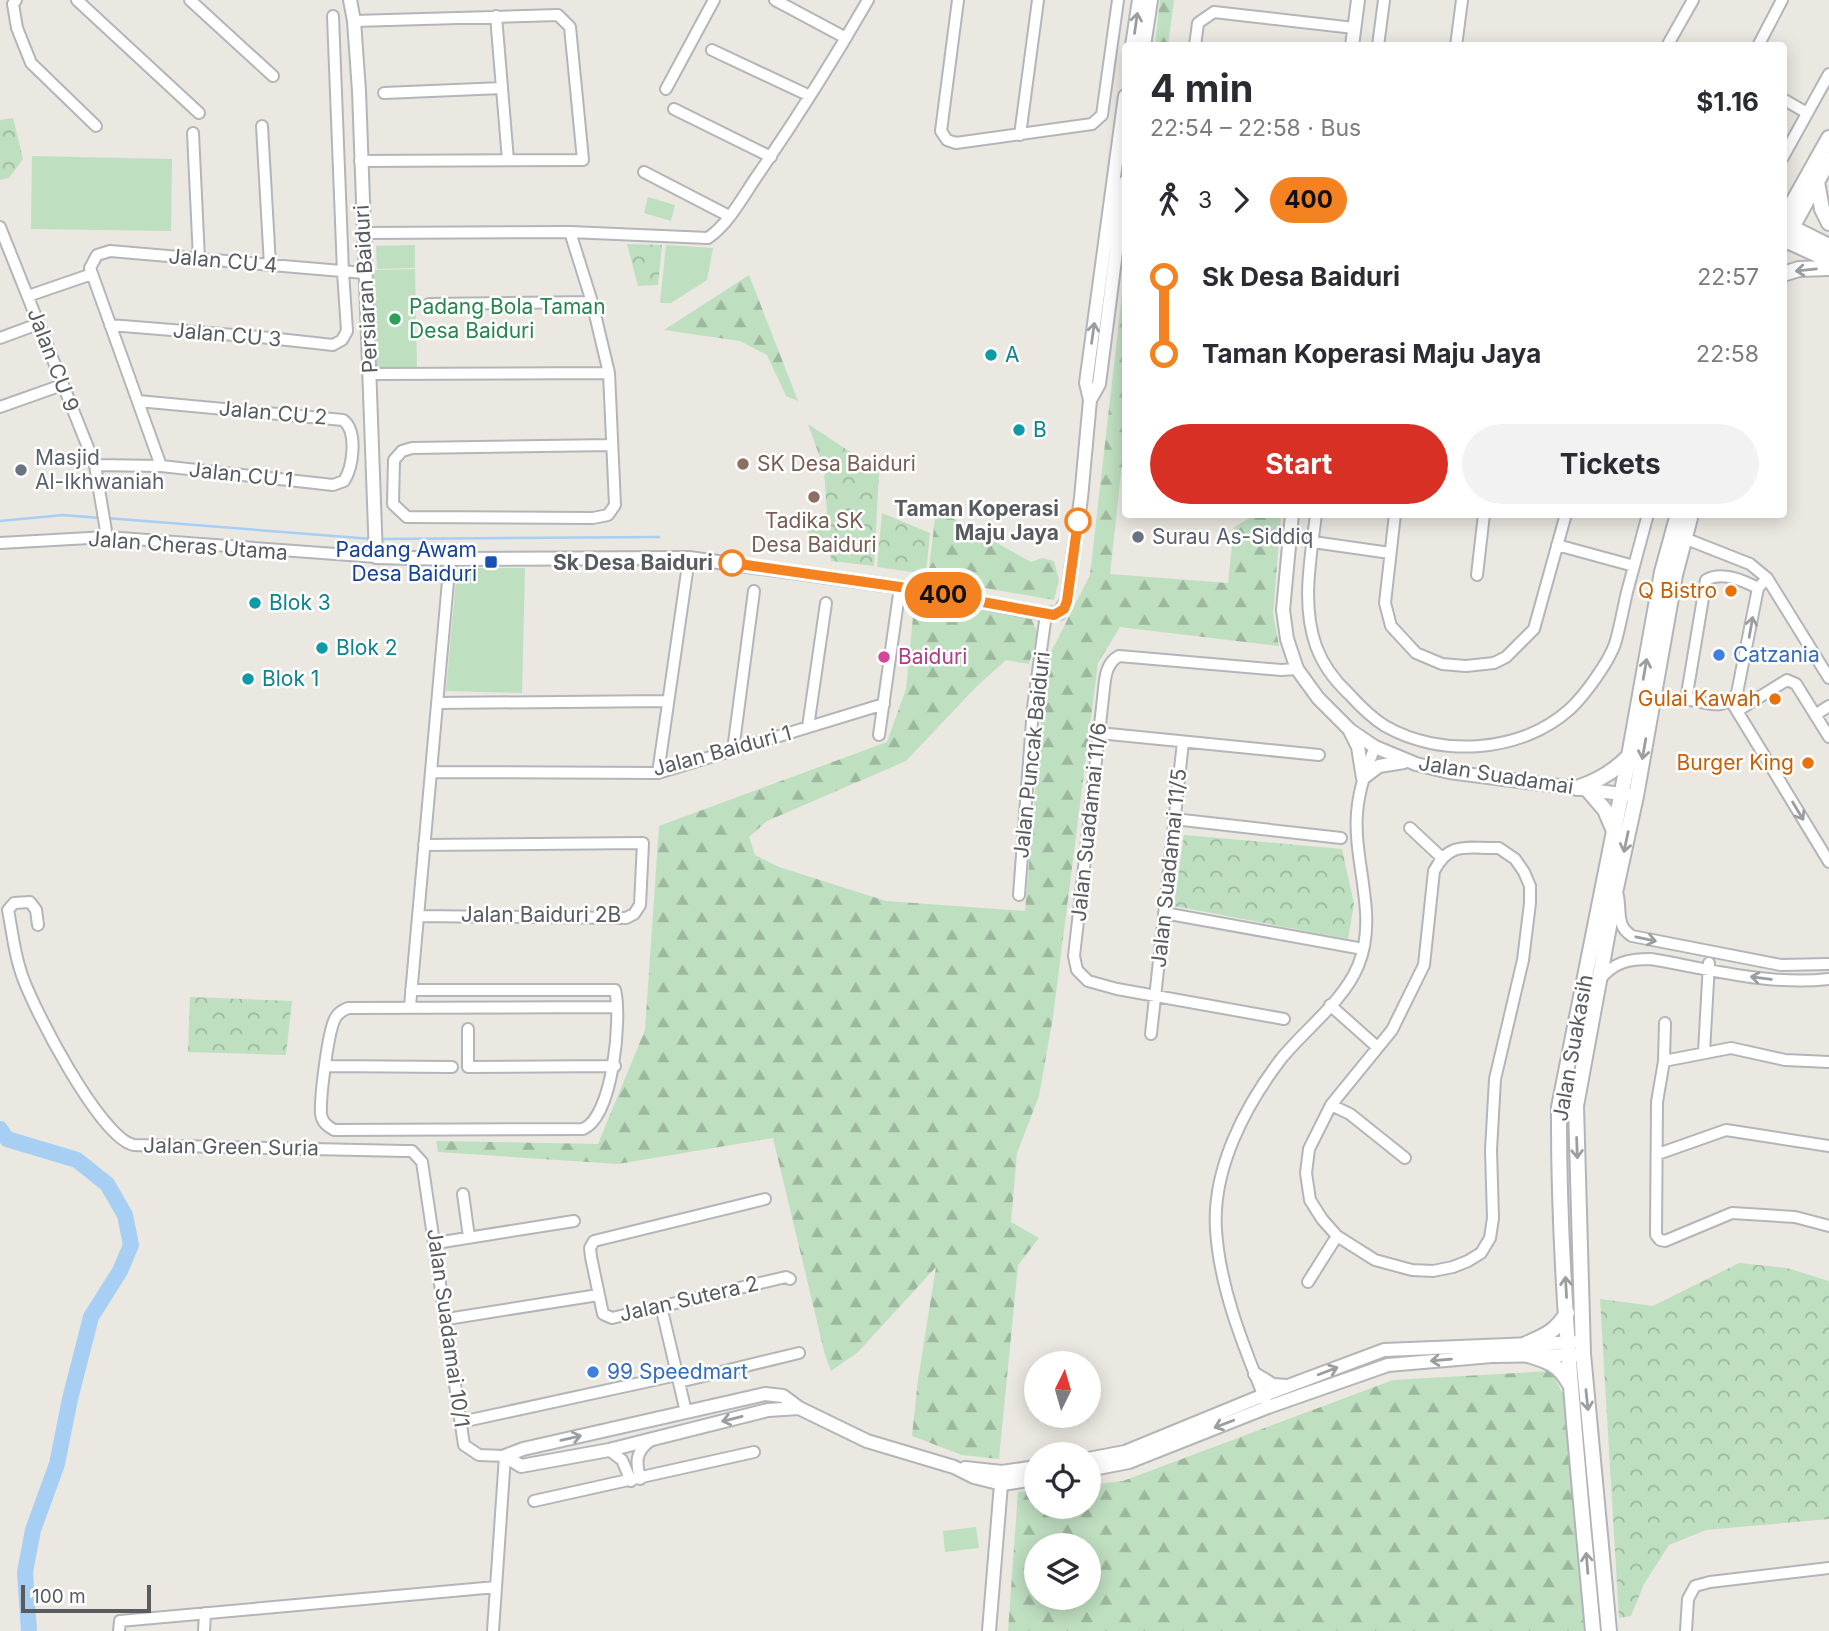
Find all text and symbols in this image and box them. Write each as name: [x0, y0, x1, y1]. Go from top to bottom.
one-way arrow: [1129, 12, 1142, 35]
text: 4 min: [1150, 65, 1253, 111]
text: $1.16: [1696, 86, 1759, 117]
text: 22:54 – 22:58 · Bus: [1150, 114, 1361, 142]
icon: walk: [1150, 181, 1188, 219]
icon: forward: [1222, 181, 1260, 219]
text: 400: [1284, 185, 1333, 214]
text: 3: [1198, 186, 1212, 214]
street label: Persiaran Baiduri: [349, 204, 382, 374]
street label: Jalan CU 4: [167, 243, 279, 278]
text: Sk Desa Baiduri: [1202, 261, 1400, 292]
text: 22:57: [1697, 263, 1759, 291]
one-way arrow: [1795, 263, 1818, 276]
place label: Padang Bola Taman Desa Baiduri: [409, 294, 606, 343]
street label: Jalan CU 9: [22, 305, 85, 415]
marker: Padang Bola Taman Desa Baiduri: [387, 311, 403, 327]
street label: Jalan CU 3: [172, 317, 282, 352]
one-way arrow: [1086, 322, 1099, 345]
text: Taman Koperasi Maju Jaya: [1202, 338, 1541, 369]
text: 22:58: [1696, 340, 1759, 368]
place label: A: [1005, 342, 1020, 367]
marker: A: [983, 347, 999, 363]
street label: Jalan CU 2: [218, 395, 328, 430]
place label: B: [1033, 417, 1047, 442]
marker: B: [1011, 422, 1027, 438]
button: Start: [1150, 424, 1448, 504]
button: Tickets: [1462, 424, 1759, 504]
place label: Masjid Al-Ikhwaniah: [35, 445, 165, 494]
place label: SK Desa Baiduri: [757, 451, 916, 476]
marker: SK Desa Baiduri: [735, 456, 751, 472]
street label: Jalan CU 1: [188, 457, 294, 492]
marker: Masjid Al-Ikhwaniah: [13, 462, 29, 478]
marker: Tadika SK Desa Baiduri: [806, 489, 822, 505]
place label: Taman Koperasi Maju Jaya: [894, 496, 1059, 545]
place label: Tadika SK Desa Baiduri: [751, 508, 877, 557]
marker: Taman Koperasi Maju Jaya: [1065, 508, 1091, 534]
place label: Surau As-Siddiq: [1152, 524, 1313, 549]
street label: Jalan Cheras Utama: [87, 526, 289, 565]
marker: Surau As-Siddiq: [1130, 529, 1146, 545]
place label: Padang Awam Desa Baiduri: [336, 537, 477, 586]
place label: Sk Desa Baiduri: [553, 550, 713, 575]
marker: Sk Desa Baiduri: [719, 550, 745, 576]
marker: Padang Awam Desa Baiduri: [483, 554, 499, 570]
line badge: 400: [903, 572, 983, 618]
place label: Q Bistro: [1638, 578, 1717, 603]
text: 400: [919, 580, 967, 609]
marker: Q Bistro: [1723, 583, 1739, 599]
place label: Blok 3: [269, 590, 331, 615]
marker: Blok 3: [247, 595, 263, 611]
one-way arrow: [1745, 616, 1758, 639]
place label: Blok 2: [336, 635, 398, 660]
marker: Blok 2: [314, 640, 330, 656]
place label: Catzania: [1733, 642, 1820, 667]
place label: Baiduri: [898, 644, 967, 669]
marker: Catzania: [1711, 647, 1727, 663]
marker: Baiduri: [876, 649, 892, 665]
street label: Jalan Puncak Baiduri: [1008, 650, 1055, 860]
one-way arrow: [1639, 658, 1652, 681]
place label: Blok 1: [262, 666, 319, 691]
marker: Blok 1: [240, 671, 256, 687]
place label: Gulai Kawah: [1638, 686, 1761, 711]
marker: Gulai Kawah: [1767, 691, 1783, 707]
street label: Jalan Baiduri 1: [650, 720, 794, 781]
street label: Jalan Suadamai 11/6: [1066, 721, 1111, 923]
one-way arrow: [1637, 738, 1650, 760]
street label: Jalan Suadamai: [1417, 750, 1575, 799]
place label: Burger King: [1677, 750, 1794, 775]
marker: Burger King: [1800, 755, 1816, 771]
street label: Jalan Suadamai 11/5: [1146, 767, 1191, 969]
one-way arrow: [1791, 800, 1805, 820]
one-way arrow: [1619, 830, 1632, 853]
street label: Jalan Baiduri 2B: [461, 902, 621, 927]
one-way arrow: [1634, 933, 1656, 946]
one-way arrow: [1750, 971, 1773, 984]
street label: Jalan Suakasih: [1547, 973, 1598, 1123]
street label: Jalan Green Suria: [143, 1132, 319, 1161]
one-way arrow: [1570, 1137, 1584, 1160]
street label: Jalan Suadamai 10/1: [422, 1227, 475, 1429]
street label: Jalan Sutera 2: [617, 1270, 761, 1327]
one-way arrow: [1559, 1276, 1572, 1299]
north arrow: [1024, 1351, 1101, 1428]
map controls: [1024, 1351, 1101, 1610]
one-way arrow: [1430, 1354, 1453, 1367]
place label: 99 Speedmart: [607, 1359, 748, 1384]
marker: 99 Speedmart: [585, 1364, 601, 1380]
one-way arrow: [1317, 1364, 1339, 1377]
one-way arrow: [1581, 1388, 1594, 1411]
one-way arrow: [721, 1413, 744, 1426]
one-way arrow: [1214, 1419, 1236, 1432]
one-way arrow: [559, 1431, 582, 1444]
button: locate: [1024, 1442, 1101, 1519]
button: layers: [1024, 1533, 1101, 1610]
one-way arrow: [1580, 1552, 1593, 1575]
scale bar: [21, 1582, 150, 1614]
text: 100 m: [32, 1585, 86, 1608]

